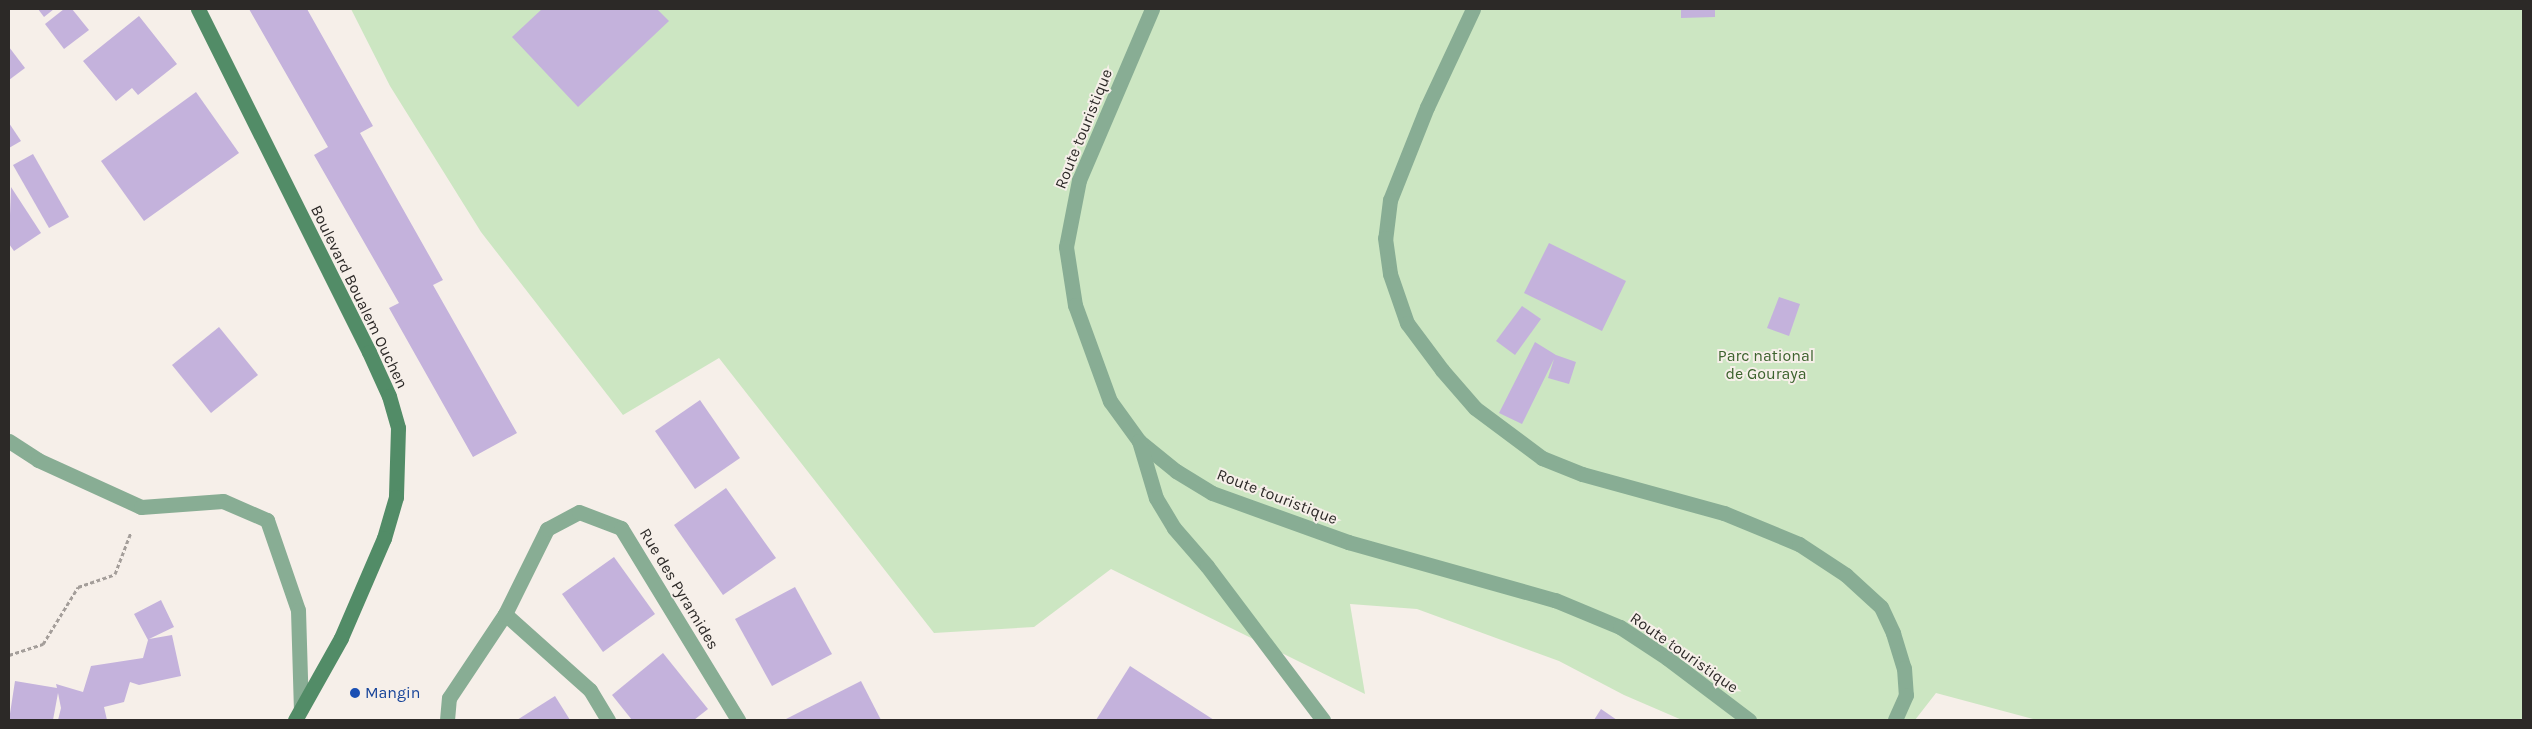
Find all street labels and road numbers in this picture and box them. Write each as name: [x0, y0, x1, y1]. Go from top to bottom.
street label: Route touristique: [1051, 66, 1117, 192]
street label: Boulevard Boualem Ouchen: [306, 202, 412, 392]
street label: Route touristique: [1214, 465, 1340, 529]
street label: Rue des Pyramides: [635, 525, 723, 653]
street label: Route touristique: [1626, 609, 1742, 697]

